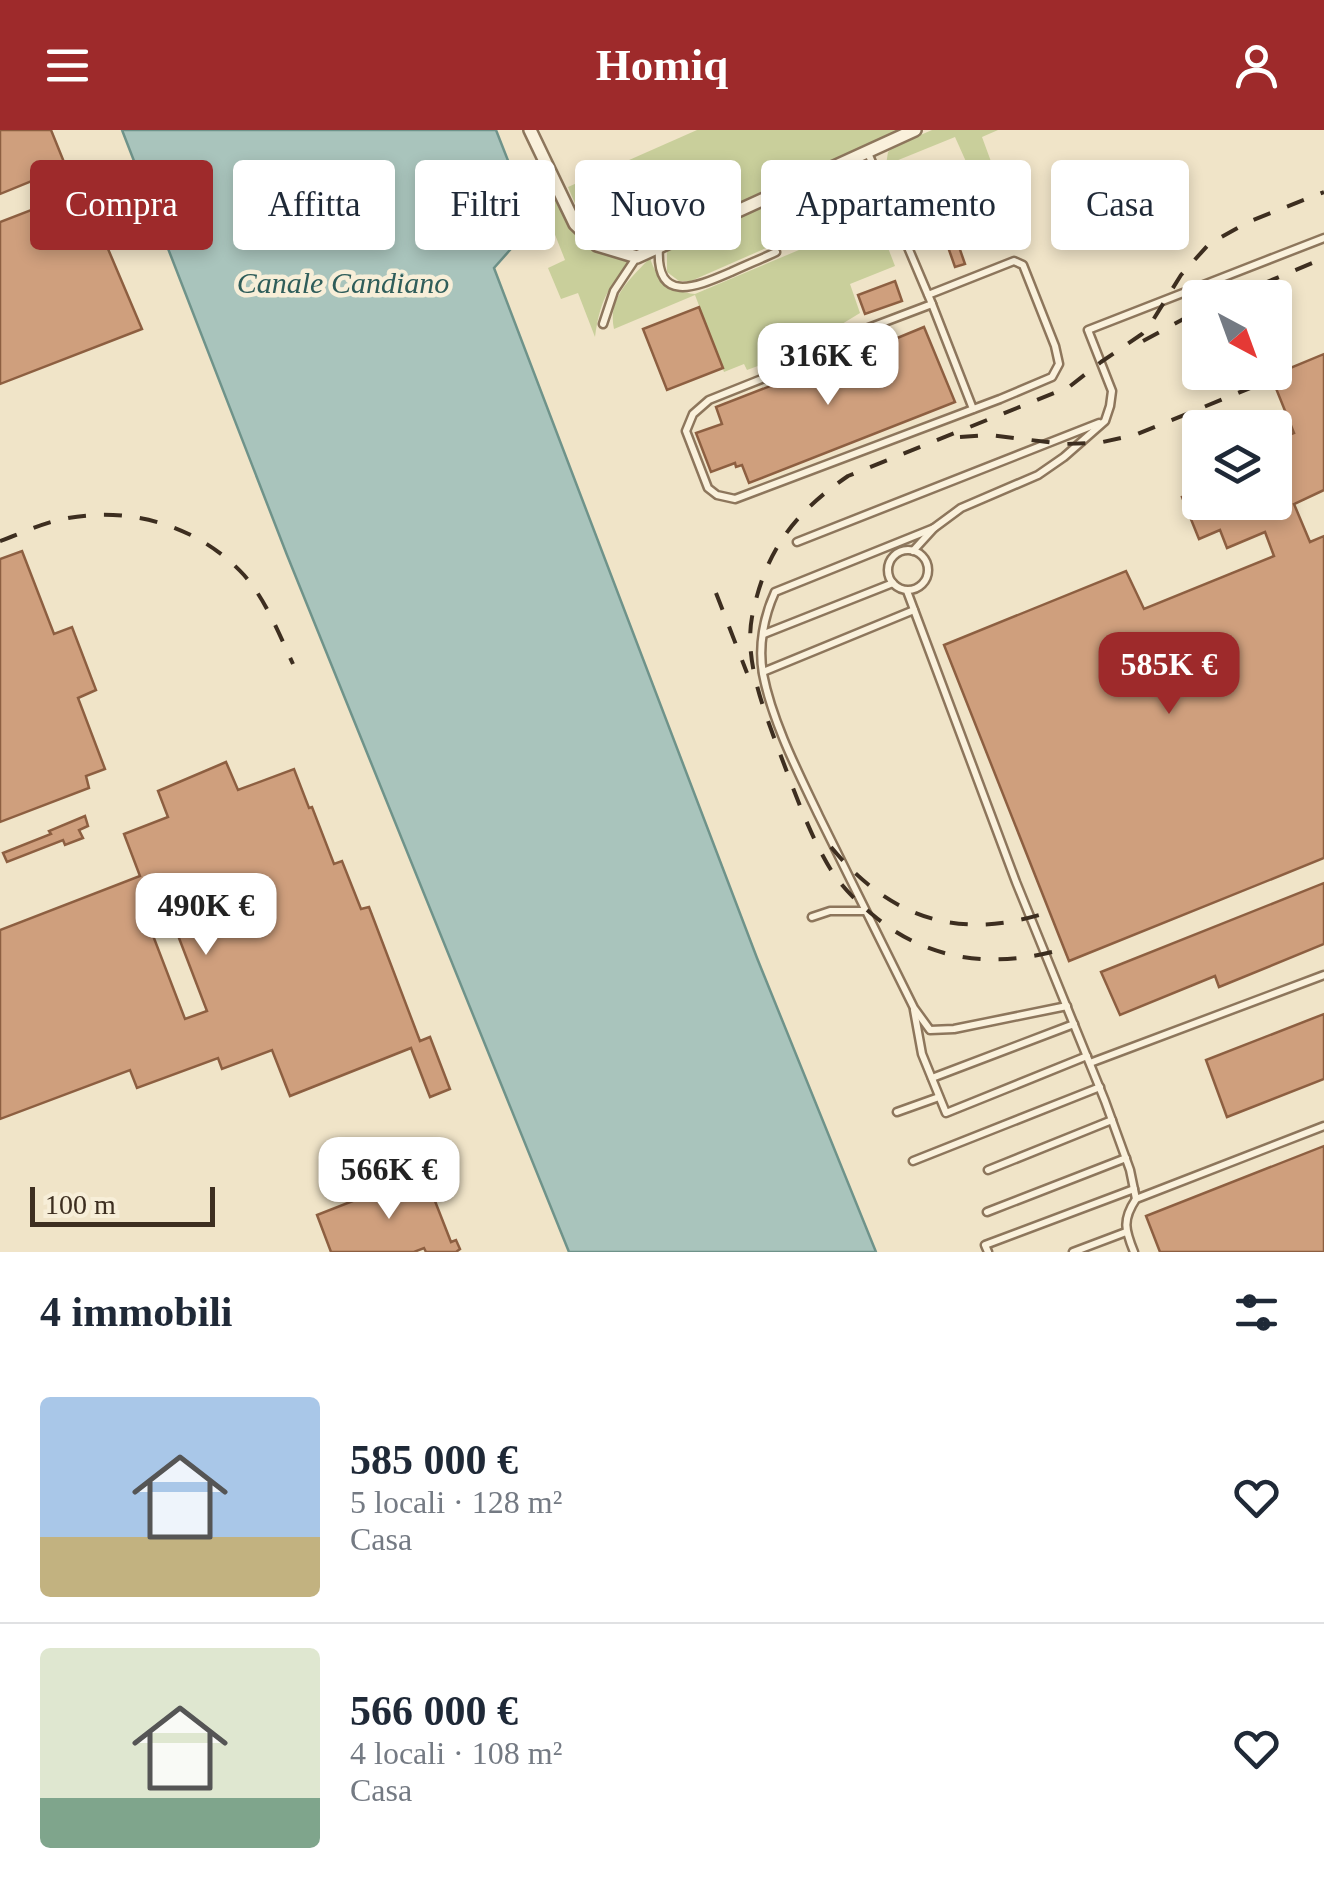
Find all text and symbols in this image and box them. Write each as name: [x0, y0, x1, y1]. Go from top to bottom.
icon: menu: [40, 38, 95, 93]
icon: person: [1229, 38, 1284, 93]
text: Homiq: [596, 40, 728, 90]
chip: Compra: [30, 160, 213, 250]
chip: Affitta: [233, 160, 395, 250]
chip: Filtri: [415, 160, 555, 250]
chip: Nuovo: [575, 160, 741, 250]
chip: Appartamento: [761, 160, 1031, 250]
chip: Casa: [1051, 160, 1189, 250]
water label: Canale Candiano: [237, 266, 449, 299]
north arrow: [1182, 280, 1292, 390]
map controls: [1182, 280, 1292, 520]
pin: 316K €: [747, 323, 909, 408]
text: 316K €: [780, 337, 876, 373]
button: layers: [1182, 410, 1292, 520]
pin: 585K €: [1088, 632, 1250, 717]
text: 585K €: [1121, 646, 1217, 682]
pin: 490K €: [125, 873, 287, 958]
text: 490K €: [158, 887, 254, 923]
pin: 566K €: [308, 1137, 470, 1222]
text: 566K €: [341, 1151, 437, 1187]
scale bar: [30, 1182, 215, 1226]
text: 100 m: [45, 1189, 116, 1220]
icon: filters: [1229, 1285, 1284, 1340]
text: 4 immobili: [40, 1289, 233, 1335]
icon: home: [120, 1437, 240, 1557]
text: 585 000 €: [350, 1437, 518, 1483]
icon: heart: [1229, 1470, 1284, 1525]
text: 5 locali · 128 m²: [350, 1484, 562, 1520]
text: Casa: [350, 1521, 412, 1557]
icon: home: [120, 1688, 240, 1808]
text: 566 000 €: [350, 1688, 518, 1734]
icon: heart: [1229, 1721, 1284, 1776]
text: 4 locali · 108 m²: [350, 1735, 562, 1771]
text: Casa: [350, 1772, 412, 1808]

